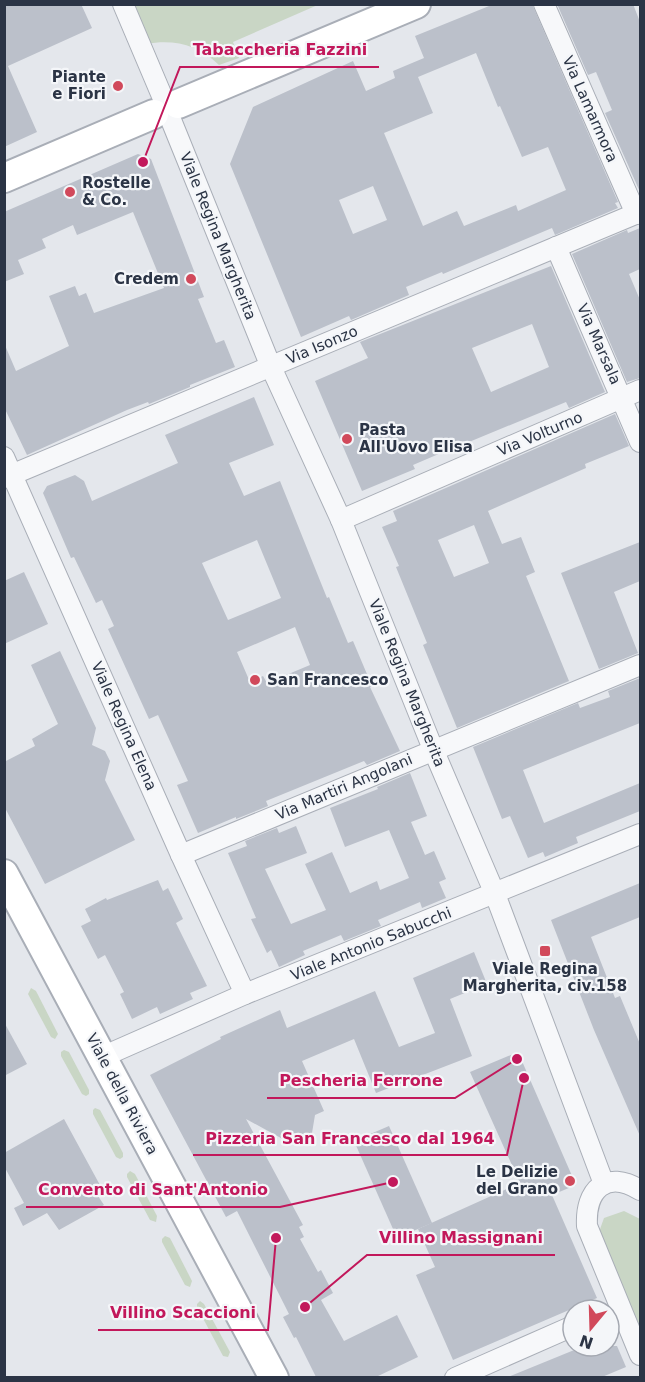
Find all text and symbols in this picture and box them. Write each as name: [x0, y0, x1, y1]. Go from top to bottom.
callout: Tabaccheria Fazzini: [180, 33, 379, 67]
text: Tabaccheria Fazzini: [193, 40, 367, 59]
street label: Via Lamarmora: [558, 53, 622, 165]
place label: Piante e Fiori: [52, 68, 106, 103]
marker: Piante e Fiori: [111, 79, 125, 93]
street label: Viale Regina Margherita: [176, 150, 260, 322]
place label: Rostelle & Co.: [82, 174, 151, 209]
marker: Rostelle & Co.: [63, 185, 77, 199]
place label: Credem: [114, 270, 179, 288]
marker: Credem: [184, 272, 198, 286]
street label: Via Marsala: [573, 301, 625, 387]
street label: Via Isonzo: [283, 322, 361, 368]
street label: Via Volturno: [495, 408, 585, 460]
place label: Pasta All'Uovo Elisa: [359, 421, 473, 456]
marker: Pasta All'Uovo Elisa: [340, 432, 354, 446]
street label: Viale Regina Margherita: [365, 597, 449, 769]
street label: Viale Regina Elena: [87, 659, 161, 793]
place label: San Francesco: [267, 671, 389, 689]
marker: San Francesco: [248, 673, 262, 687]
street label: Via Martiri Angolani: [273, 750, 415, 824]
street label: Viale Antonio Sabucchi: [288, 903, 454, 985]
marker: Viale Regina Margherita, civ.158: [538, 944, 552, 958]
place label: Viale Regina Margherita, civ.158: [463, 960, 627, 995]
street label: Viale della Riviera: [82, 1030, 162, 1158]
callout: Pescheria Ferrone: [267, 1064, 455, 1098]
text: Pescheria Ferrone: [279, 1071, 443, 1090]
callout: Pizzeria San Francesco dal 1964: [193, 1121, 507, 1155]
text: Pizzeria San Francesco dal 1964: [205, 1129, 495, 1148]
place label: Le Delizie del Grano: [476, 1163, 558, 1198]
callout: Convento di Sant'Antonio: [26, 1173, 280, 1207]
marker: Le Delizie del Grano: [563, 1174, 577, 1188]
text: Convento di Sant'Antonio: [38, 1180, 268, 1199]
callout: Villino Massignani: [367, 1221, 555, 1255]
text: Villino Massignani: [379, 1228, 543, 1247]
callout: Villino Scaccioni: [98, 1296, 268, 1330]
north arrow: [561, 1298, 621, 1358]
text: Villino Scaccioni: [110, 1303, 256, 1322]
text: N: [577, 1331, 596, 1353]

